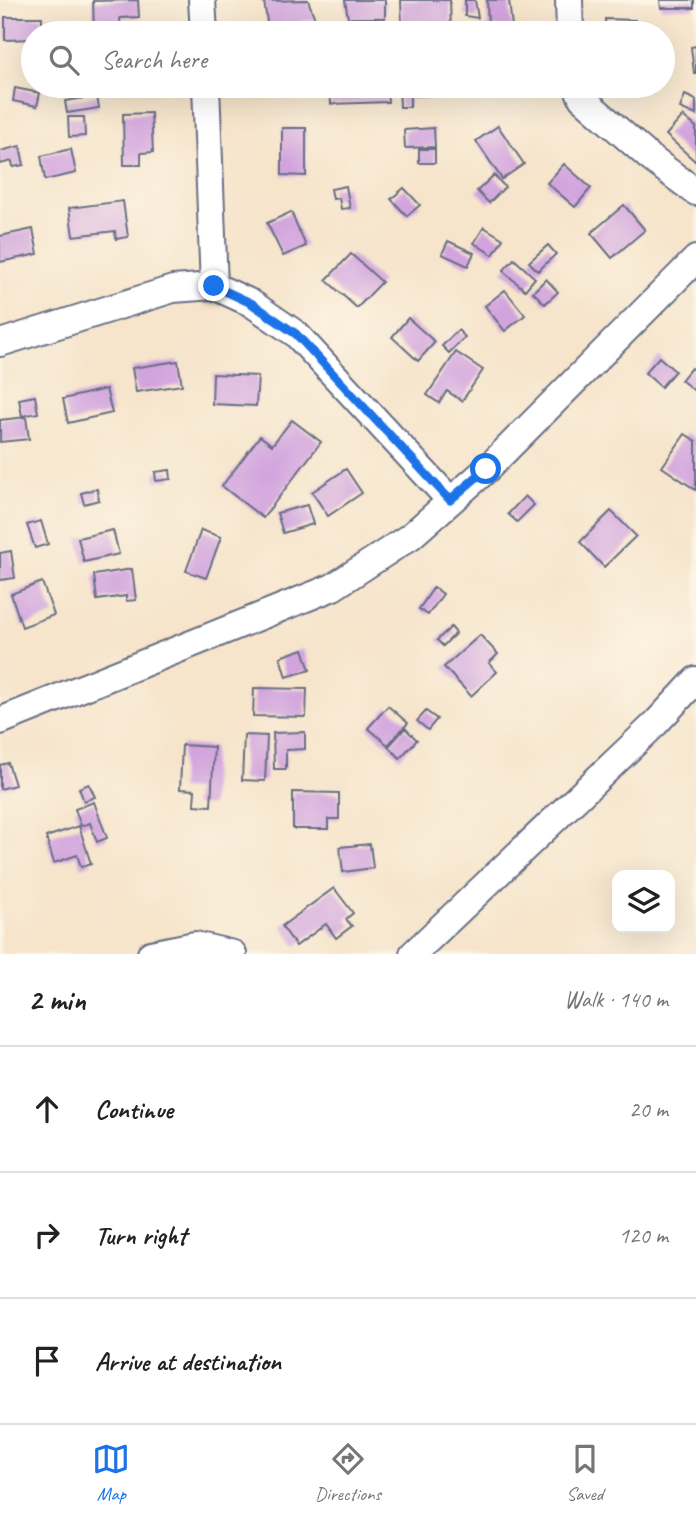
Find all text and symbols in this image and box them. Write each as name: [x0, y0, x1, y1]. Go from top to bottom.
search box: [21, 21, 675, 98]
icon: search: [45, 41, 83, 79]
text: Search here: [101, 43, 207, 76]
route end: [198, 270, 229, 301]
route start: [470, 453, 501, 484]
map controls: [612, 870, 675, 933]
button: layers: [612, 870, 675, 933]
text: 2 min: [28, 981, 85, 1019]
text: Walk · 140 m: [564, 985, 668, 1014]
icon: ahead: [28, 1090, 66, 1128]
text: Continue: [95, 1093, 173, 1126]
text: 20 m: [629, 1095, 668, 1124]
icon: right: [28, 1216, 66, 1254]
text: Turn right: [95, 1219, 186, 1252]
text: 120 m: [619, 1221, 668, 1250]
icon: arrive: [28, 1342, 66, 1380]
text: Arrive at destination: [95, 1345, 281, 1378]
tab: Map: [92, 1440, 130, 1506]
tab: Directions: [315, 1440, 381, 1506]
tab: Saved: [566, 1440, 604, 1506]

